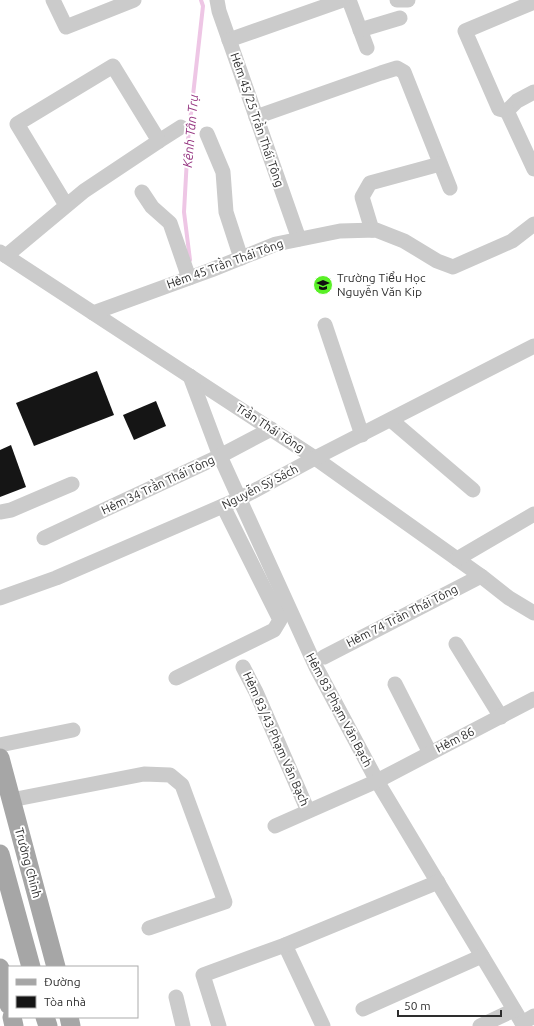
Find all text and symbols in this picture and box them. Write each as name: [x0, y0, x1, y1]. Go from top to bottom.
street label: Hẻm 45/25 Trần Thái Tông: [228, 51, 287, 189]
water label: Kênh Tân Trụ: [180, 94, 201, 168]
street label: Hẻm 45 Trần Thái Tông: [164, 235, 285, 291]
place label: Trường Tiểu Học Nguyễn Văn Kip: [337, 271, 426, 298]
school or university icon: Trường Tiểu Học Nguyễn Văn Kip: [312, 274, 334, 296]
street label: Trần Thái Tông: [234, 400, 307, 454]
street label: Hẻm 34 Trần Thái Tông: [99, 452, 216, 516]
street label: Nguyễn Sỹ Sách: [219, 462, 300, 511]
street label: Hẻm 74 Trần Thái Tông: [343, 581, 460, 649]
street label: Hẻm 83 Phạm Văn Bạch: [303, 651, 375, 769]
street label: Hẻm 83/43 Phạm Văn Bạch: [240, 670, 312, 808]
street label: Hẻm 86: [433, 724, 476, 755]
street label: Trường Chinh: [13, 826, 44, 899]
legend: [8, 966, 138, 1018]
text: Đường: [44, 975, 81, 988]
scale bar: [398, 992, 501, 1018]
text: Tòa nhà: [44, 995, 86, 1008]
text: 50 m: [404, 999, 431, 1012]

